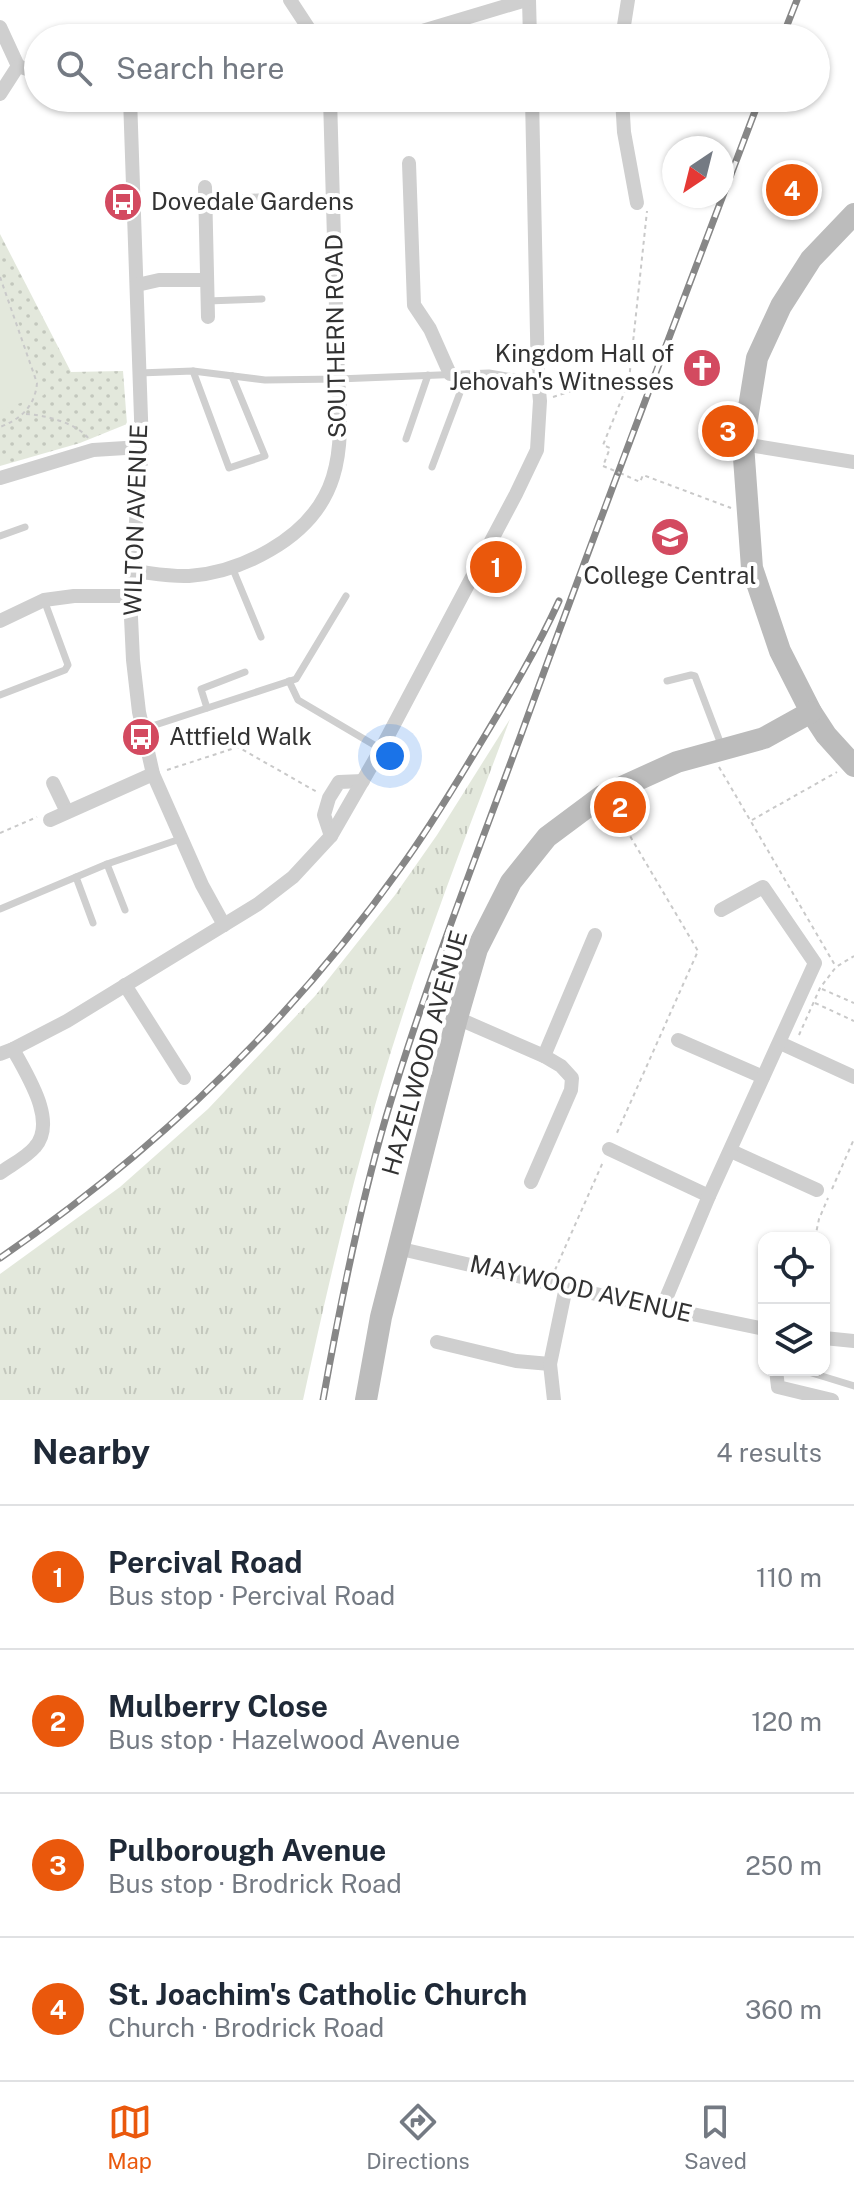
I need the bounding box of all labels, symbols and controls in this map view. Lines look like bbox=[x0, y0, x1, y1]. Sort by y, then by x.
search box bbox=[24, 24, 830, 112]
icon: search bbox=[52, 46, 96, 90]
text: Search here bbox=[116, 50, 284, 86]
north arrow bbox=[662, 136, 734, 208]
pin: 4 bbox=[766, 160, 818, 220]
bus stop icon: Dovedale Gardens bbox=[102, 181, 144, 223]
place label: Dovedale Gardens bbox=[151, 187, 354, 215]
street label: SOUTHERN ROAD bbox=[319, 234, 351, 438]
place label: Kingdom Hall of Jehovah's Witnesses bbox=[449, 339, 674, 395]
church icon: Kingdom Hall of Jehovah's Witnesses bbox=[681, 347, 723, 389]
pin: 3 bbox=[702, 401, 754, 461]
street label: WILTON AVENUE bbox=[118, 423, 152, 616]
school or university icon: College Central bbox=[649, 516, 691, 558]
pin: 1 bbox=[470, 537, 522, 597]
place label: College Central bbox=[583, 561, 757, 589]
bus stop icon: Attfield Walk bbox=[120, 716, 162, 758]
place label: Attfield Walk bbox=[169, 722, 312, 750]
your location bbox=[370, 736, 410, 776]
pin: 2 bbox=[594, 777, 646, 837]
street label: HAZELWOOD AVENUE bbox=[376, 927, 472, 1178]
map controls bbox=[758, 1232, 830, 1376]
button: locate bbox=[758, 1232, 830, 1304]
street label: MAYWOOD AVENUE bbox=[467, 1249, 695, 1327]
button: layers bbox=[758, 1304, 830, 1376]
text: Nearby bbox=[32, 1432, 150, 1472]
text: 4 results bbox=[716, 1437, 822, 1468]
text: Percival Road bbox=[108, 1544, 302, 1580]
text: 1 bbox=[52, 1562, 64, 1593]
text: 110 m bbox=[756, 1562, 822, 1593]
text: Bus stop · Percival Road bbox=[108, 1580, 395, 1611]
text: Mulberry Close bbox=[108, 1688, 328, 1724]
text: 2 bbox=[50, 1706, 66, 1737]
text: 120 m bbox=[751, 1706, 822, 1737]
text: Bus stop · Hazelwood Avenue bbox=[108, 1724, 460, 1755]
text: Pulborough Avenue bbox=[108, 1832, 386, 1868]
text: 3 bbox=[49, 1850, 67, 1881]
text: 250 m bbox=[745, 1850, 822, 1881]
text: Bus stop · Brodrick Road bbox=[108, 1868, 402, 1899]
text: St. Joachim's Catholic Church bbox=[108, 1976, 527, 2012]
text: 4 bbox=[49, 1994, 67, 2025]
text: 360 m bbox=[745, 1994, 822, 2025]
text: Church · Brodrick Road bbox=[108, 2012, 384, 2043]
tab: Map bbox=[107, 2100, 152, 2174]
tab: Directions bbox=[366, 2100, 470, 2174]
tab: Saved bbox=[684, 2100, 747, 2174]

